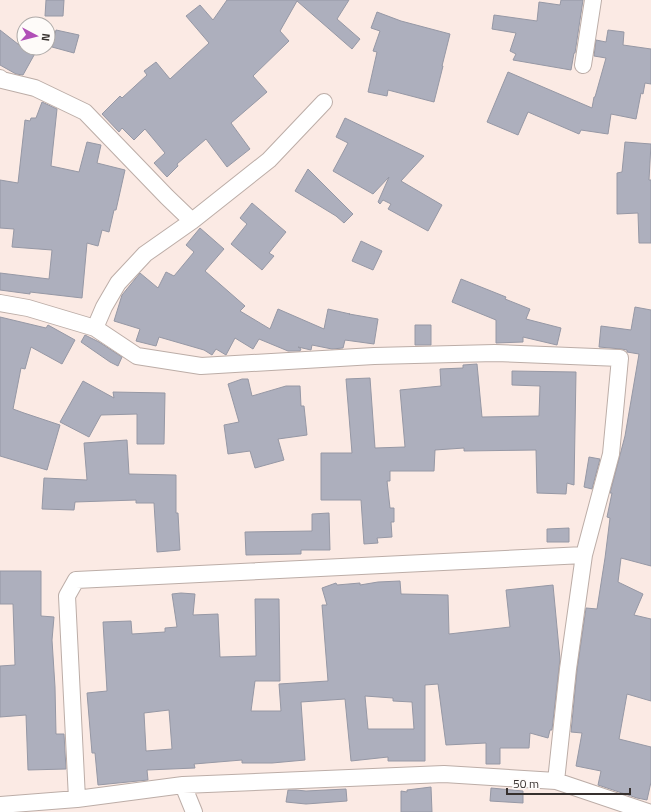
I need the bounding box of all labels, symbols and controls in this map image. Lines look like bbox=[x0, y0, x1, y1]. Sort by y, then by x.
north arrow bbox=[16, 16, 56, 56]
text: N bbox=[38, 32, 54, 42]
scale bar bbox=[507, 770, 630, 796]
text: 50 m bbox=[513, 774, 539, 793]

